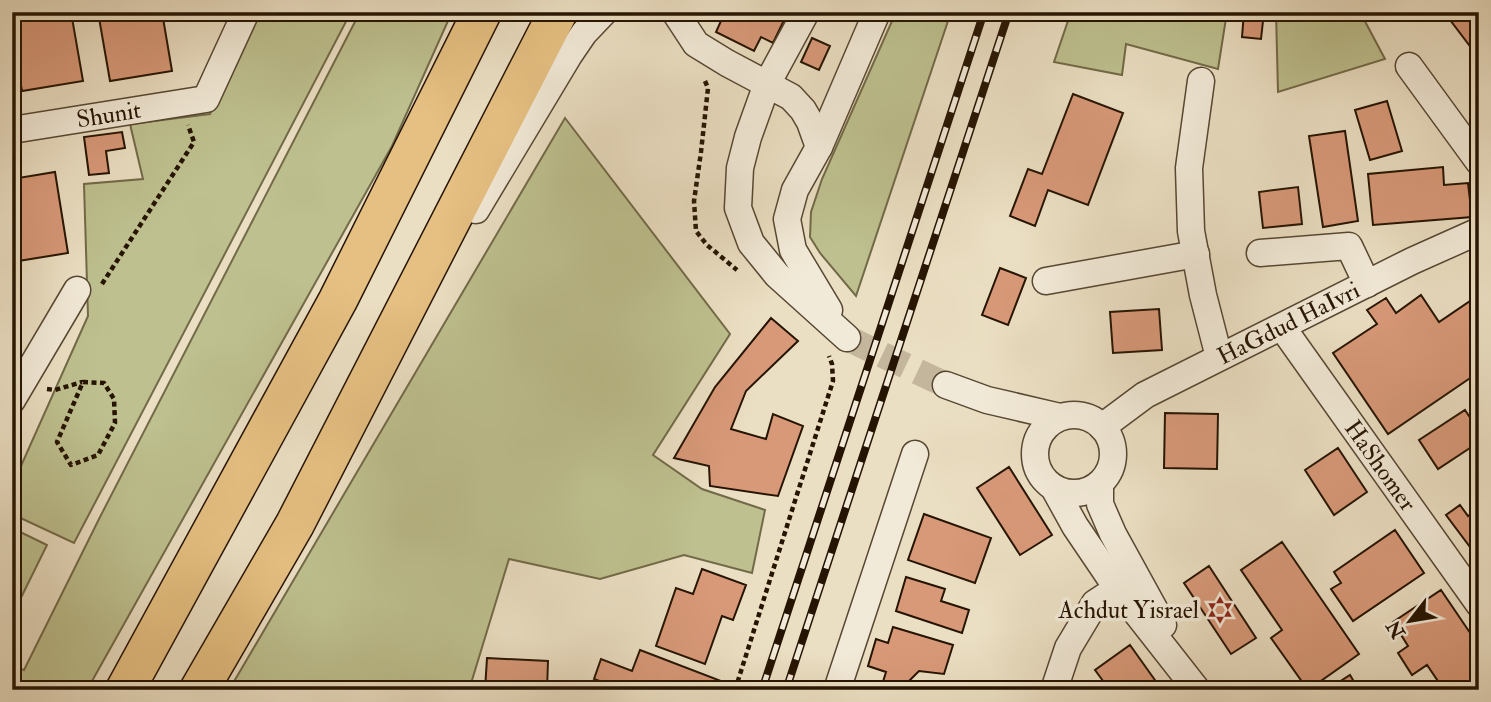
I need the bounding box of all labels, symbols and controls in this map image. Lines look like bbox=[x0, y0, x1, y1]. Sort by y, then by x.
street label: Shunit bbox=[75, 95, 143, 135]
street label: HaGdud HaIvri bbox=[1212, 275, 1365, 372]
street label: HaShomer bbox=[1337, 414, 1423, 517]
north arrow bbox=[1376, 586, 1446, 656]
place label: Achdut Yisrael bbox=[1058, 595, 1199, 626]
synagogue icon: Achdut Yisrael bbox=[1205, 595, 1235, 625]
text: N bbox=[1381, 615, 1411, 644]

